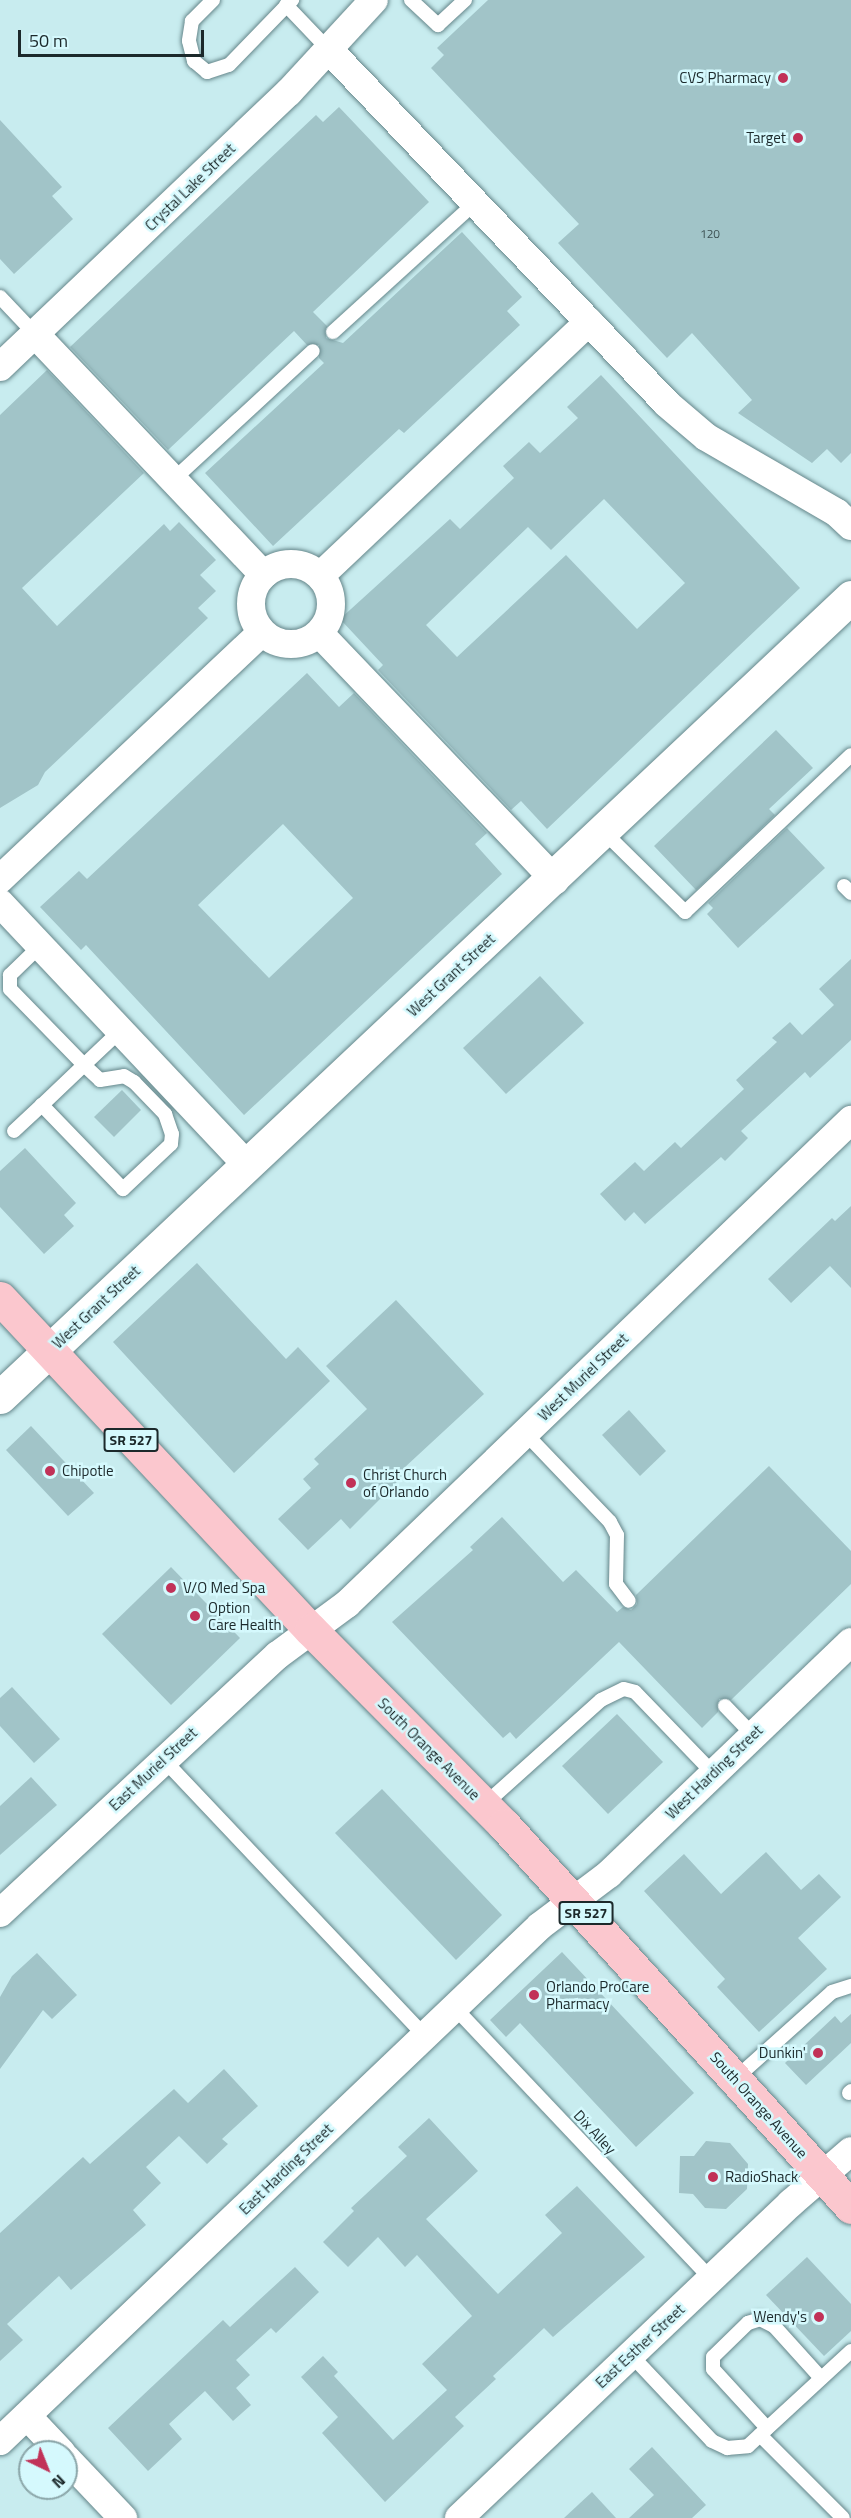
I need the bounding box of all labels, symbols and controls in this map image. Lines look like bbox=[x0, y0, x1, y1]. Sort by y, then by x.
scale bar bbox=[21, 18, 207, 56]
text: 50 m bbox=[29, 27, 68, 54]
place label: CVS Pharmacy bbox=[679, 69, 771, 87]
marker: CVS Pharmacy bbox=[776, 71, 790, 85]
place label: Target bbox=[746, 129, 786, 147]
marker: Target bbox=[791, 131, 805, 145]
street label: Crystal Lake Street bbox=[141, 139, 239, 235]
house number: 120 bbox=[700, 227, 720, 241]
street label: West Grant Street bbox=[403, 930, 499, 1020]
street label: West Grant Street bbox=[48, 1262, 144, 1352]
street label: West Muriel Street bbox=[534, 1329, 632, 1425]
road number: SR 527 bbox=[102, 1429, 160, 1451]
place label: Chipotle bbox=[62, 1462, 114, 1480]
marker: Chipotle bbox=[43, 1464, 57, 1478]
place label: Christ Church of Orlando bbox=[363, 1465, 447, 1500]
marker: Christ Church of Orlando bbox=[344, 1476, 358, 1490]
place label: V/O Med Spa bbox=[183, 1579, 265, 1597]
marker: V/O Med Spa bbox=[164, 1581, 178, 1595]
place label: Option Care Health bbox=[208, 1598, 282, 1633]
marker: Option Care Health bbox=[186, 1607, 204, 1625]
street label: South Orange Avenue bbox=[374, 1694, 484, 1804]
street label: West Harding Street bbox=[662, 1721, 766, 1823]
street label: East Muriel Street bbox=[105, 1724, 201, 1814]
road number: SR 527 bbox=[558, 1902, 614, 1924]
place label: Orlando ProCare Pharmacy bbox=[546, 1977, 649, 2012]
marker: Orlando ProCare Pharmacy bbox=[527, 1988, 541, 2002]
place label: Dunkin' bbox=[759, 2044, 806, 2062]
marker: Dunkin' bbox=[811, 2046, 825, 2060]
street label: South Orange Avenue bbox=[707, 2048, 811, 2162]
street label: Dix Alley bbox=[570, 2106, 620, 2158]
street label: East Harding Street bbox=[236, 2120, 336, 2218]
place label: RadioShack bbox=[725, 2168, 798, 2186]
marker: RadioShack bbox=[706, 2170, 720, 2184]
street label: East Esther Street bbox=[592, 2300, 688, 2392]
place label: Wendy's bbox=[753, 2308, 807, 2326]
marker: Wendy's bbox=[812, 2310, 826, 2324]
north arrow bbox=[18, 2440, 78, 2500]
text: N bbox=[47, 2469, 71, 2494]

